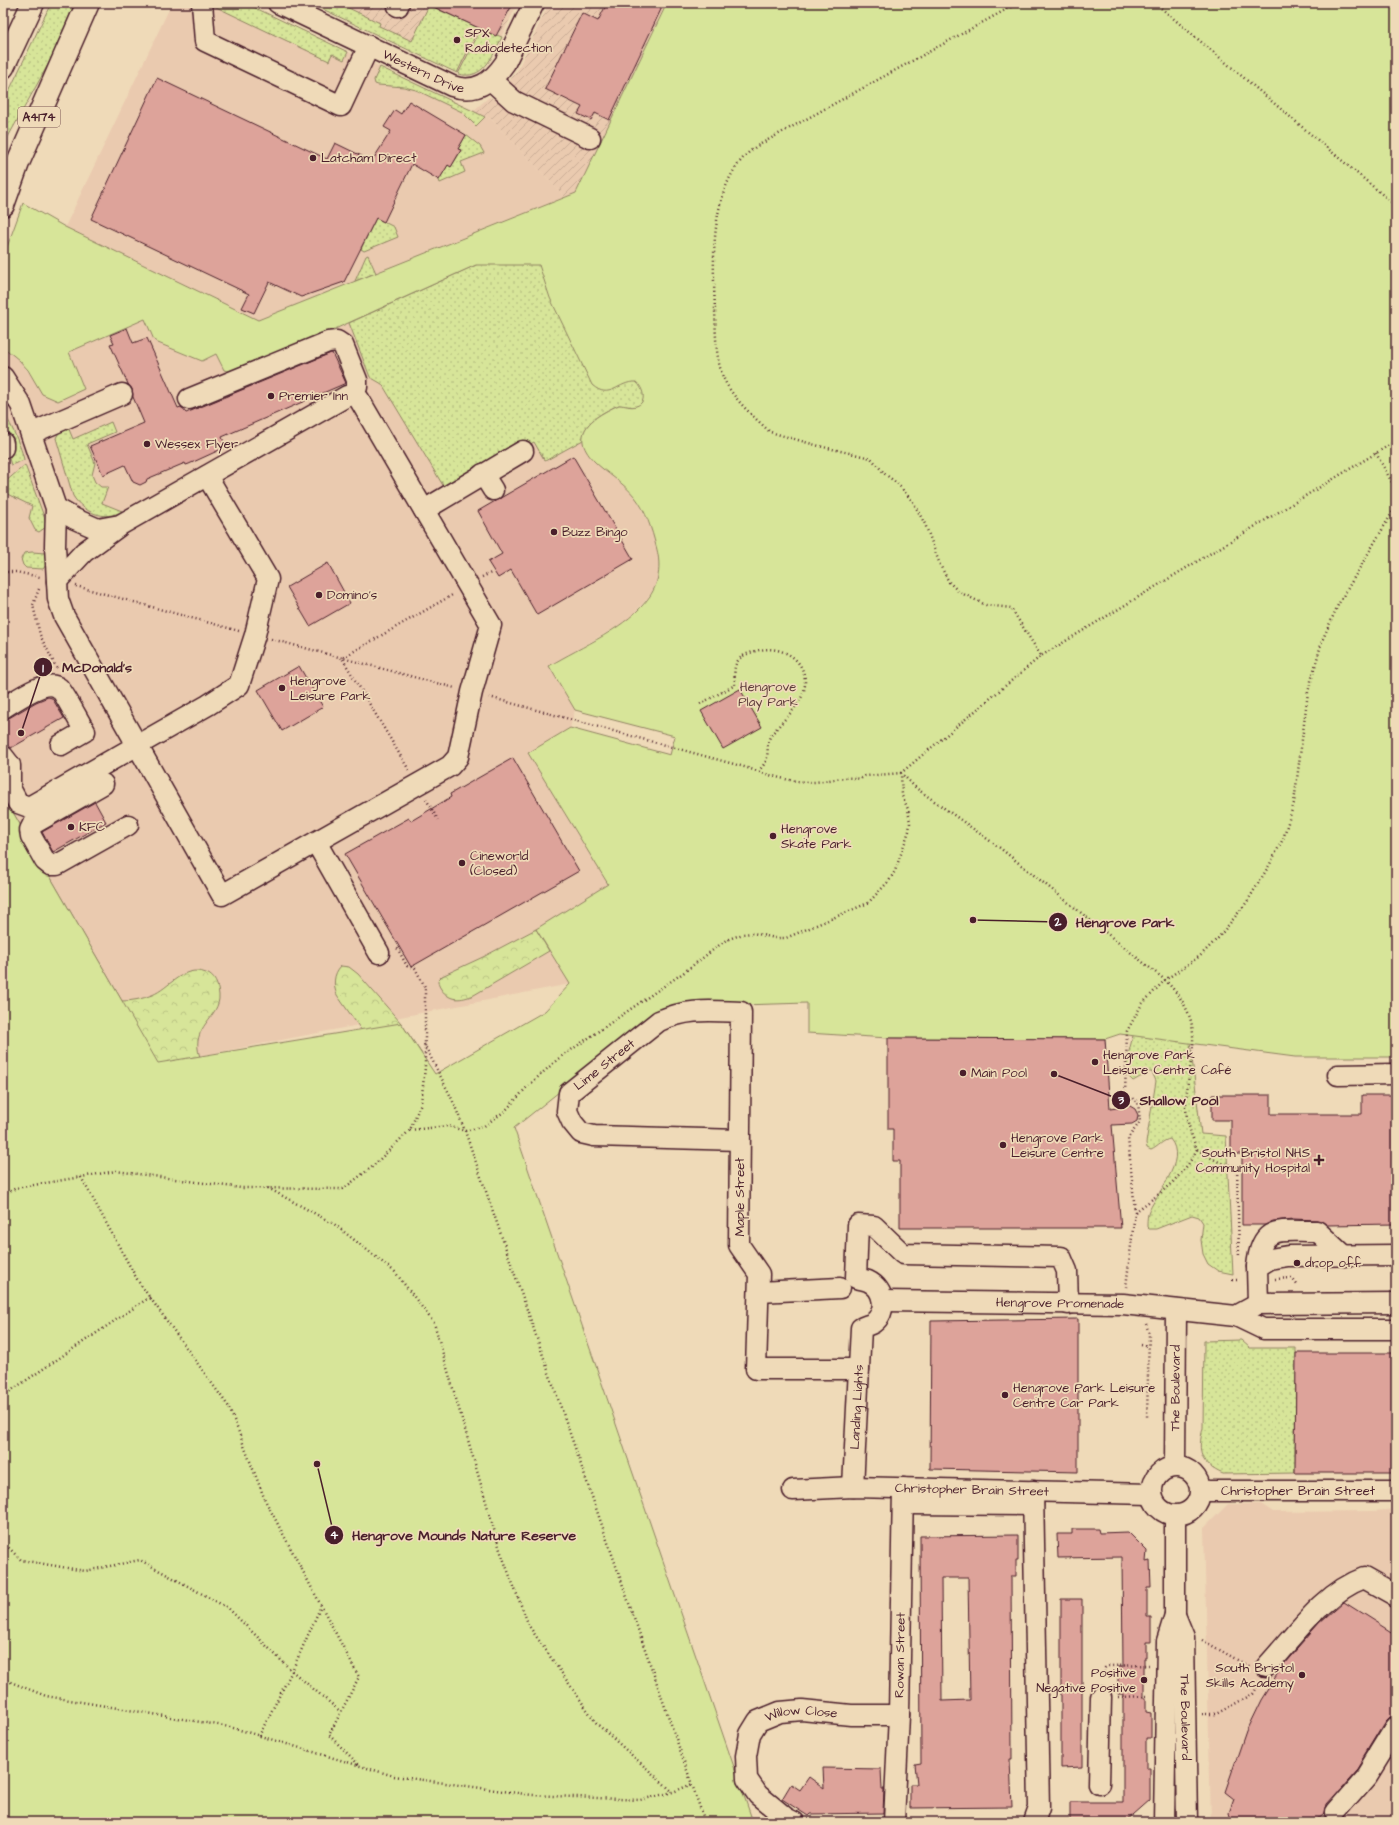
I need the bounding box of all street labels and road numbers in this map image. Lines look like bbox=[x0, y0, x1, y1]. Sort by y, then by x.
street label: Western Drive bbox=[380, 45, 465, 98]
road number: A4174 bbox=[18, 107, 60, 127]
street label: Lime Street bbox=[570, 1034, 639, 1095]
street label: Maple Street bbox=[731, 1157, 749, 1237]
street label: Hengrove Promenade bbox=[996, 1293, 1124, 1313]
street label: The Boulevard bbox=[1166, 1344, 1185, 1431]
street label: Landing Lights bbox=[846, 1364, 868, 1450]
street label: Christopher Brain Street bbox=[895, 1479, 1050, 1501]
street label: Christopher Brain Street bbox=[1221, 1482, 1376, 1500]
street label: Rowan Street bbox=[890, 1611, 910, 1698]
street label: The Boulevard bbox=[1176, 1674, 1195, 1761]
street label: Willow Close bbox=[762, 1701, 838, 1726]

